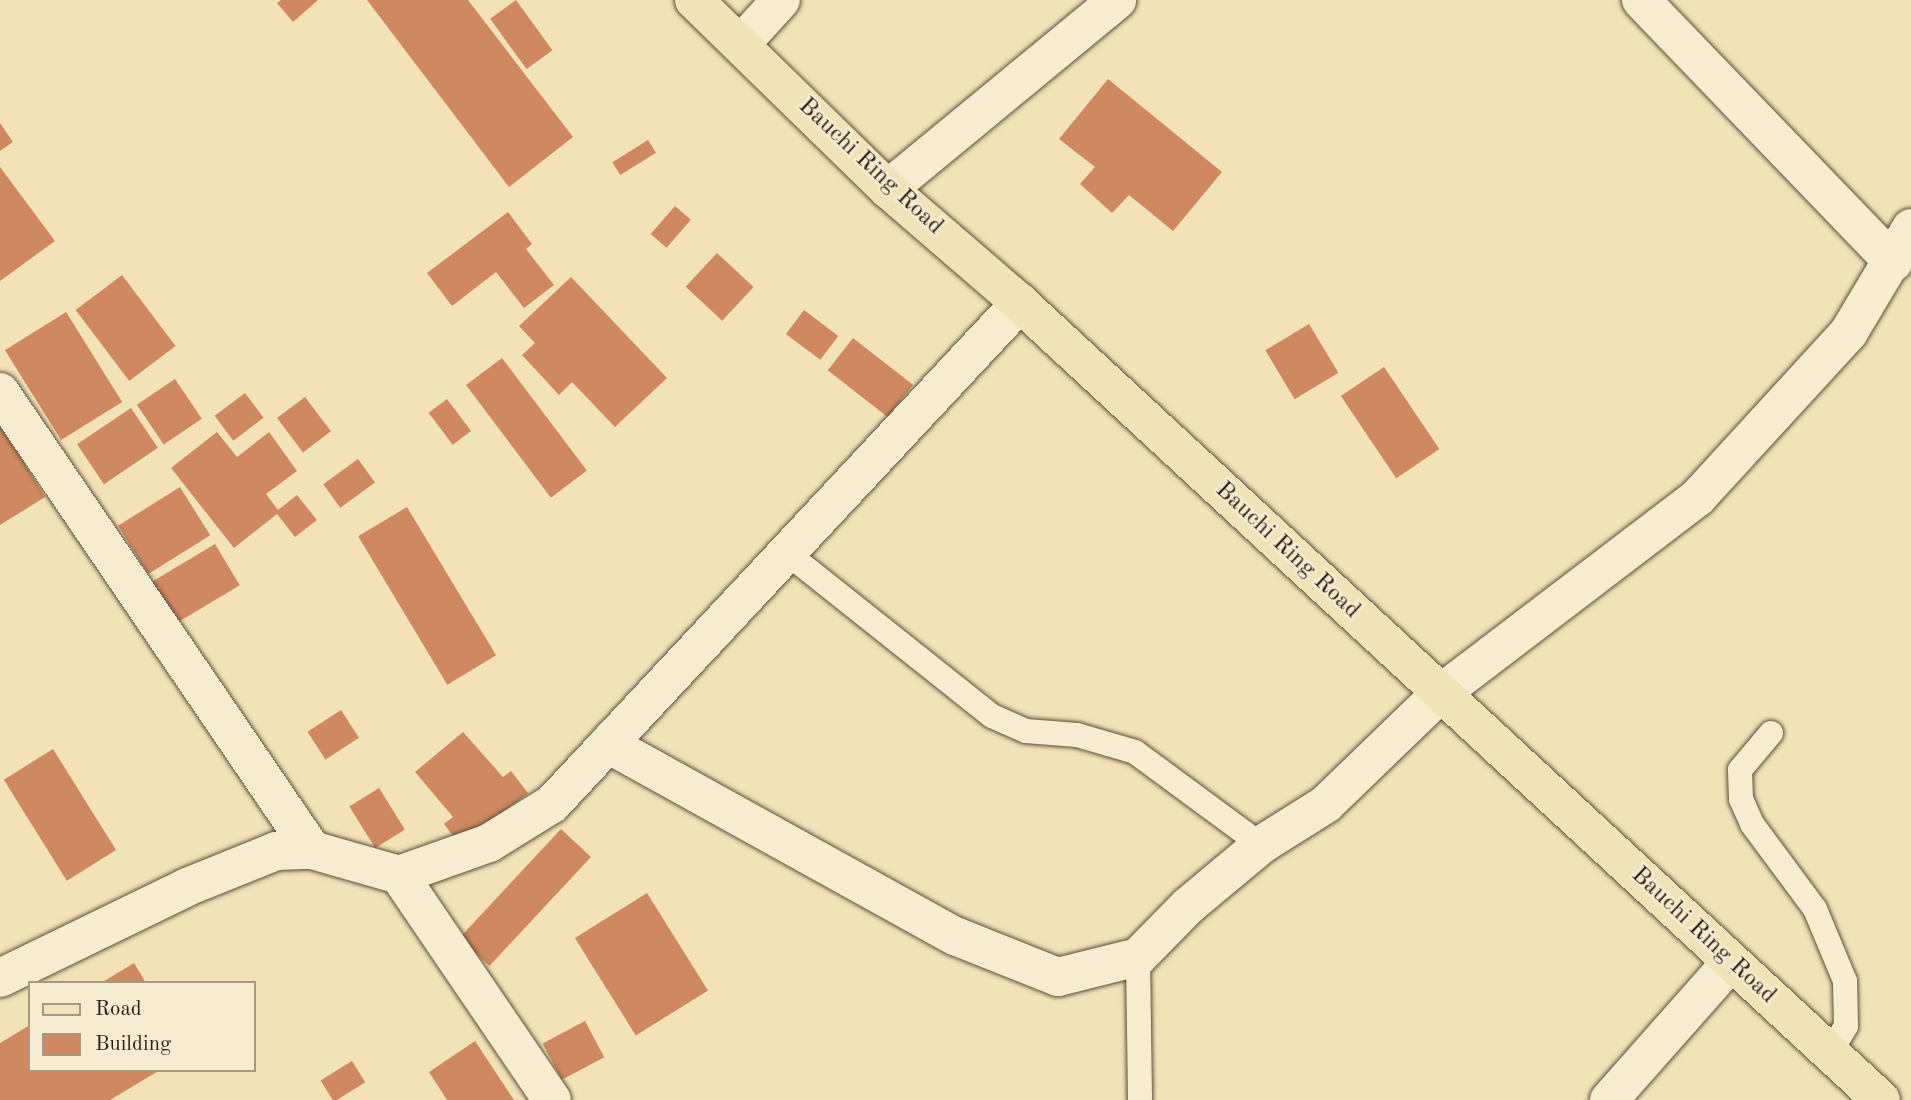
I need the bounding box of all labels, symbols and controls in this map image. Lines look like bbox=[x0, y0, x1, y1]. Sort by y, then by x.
street label: Bauchi Ring Road bbox=[792, 92, 948, 242]
street label: Bauchi Ring Road bbox=[1209, 476, 1365, 626]
street label: Bauchi Ring Road bbox=[1625, 861, 1781, 1011]
legend bbox=[28, 981, 256, 1072]
text: Road bbox=[95, 999, 142, 1020]
text: Building bbox=[95, 1034, 171, 1055]

